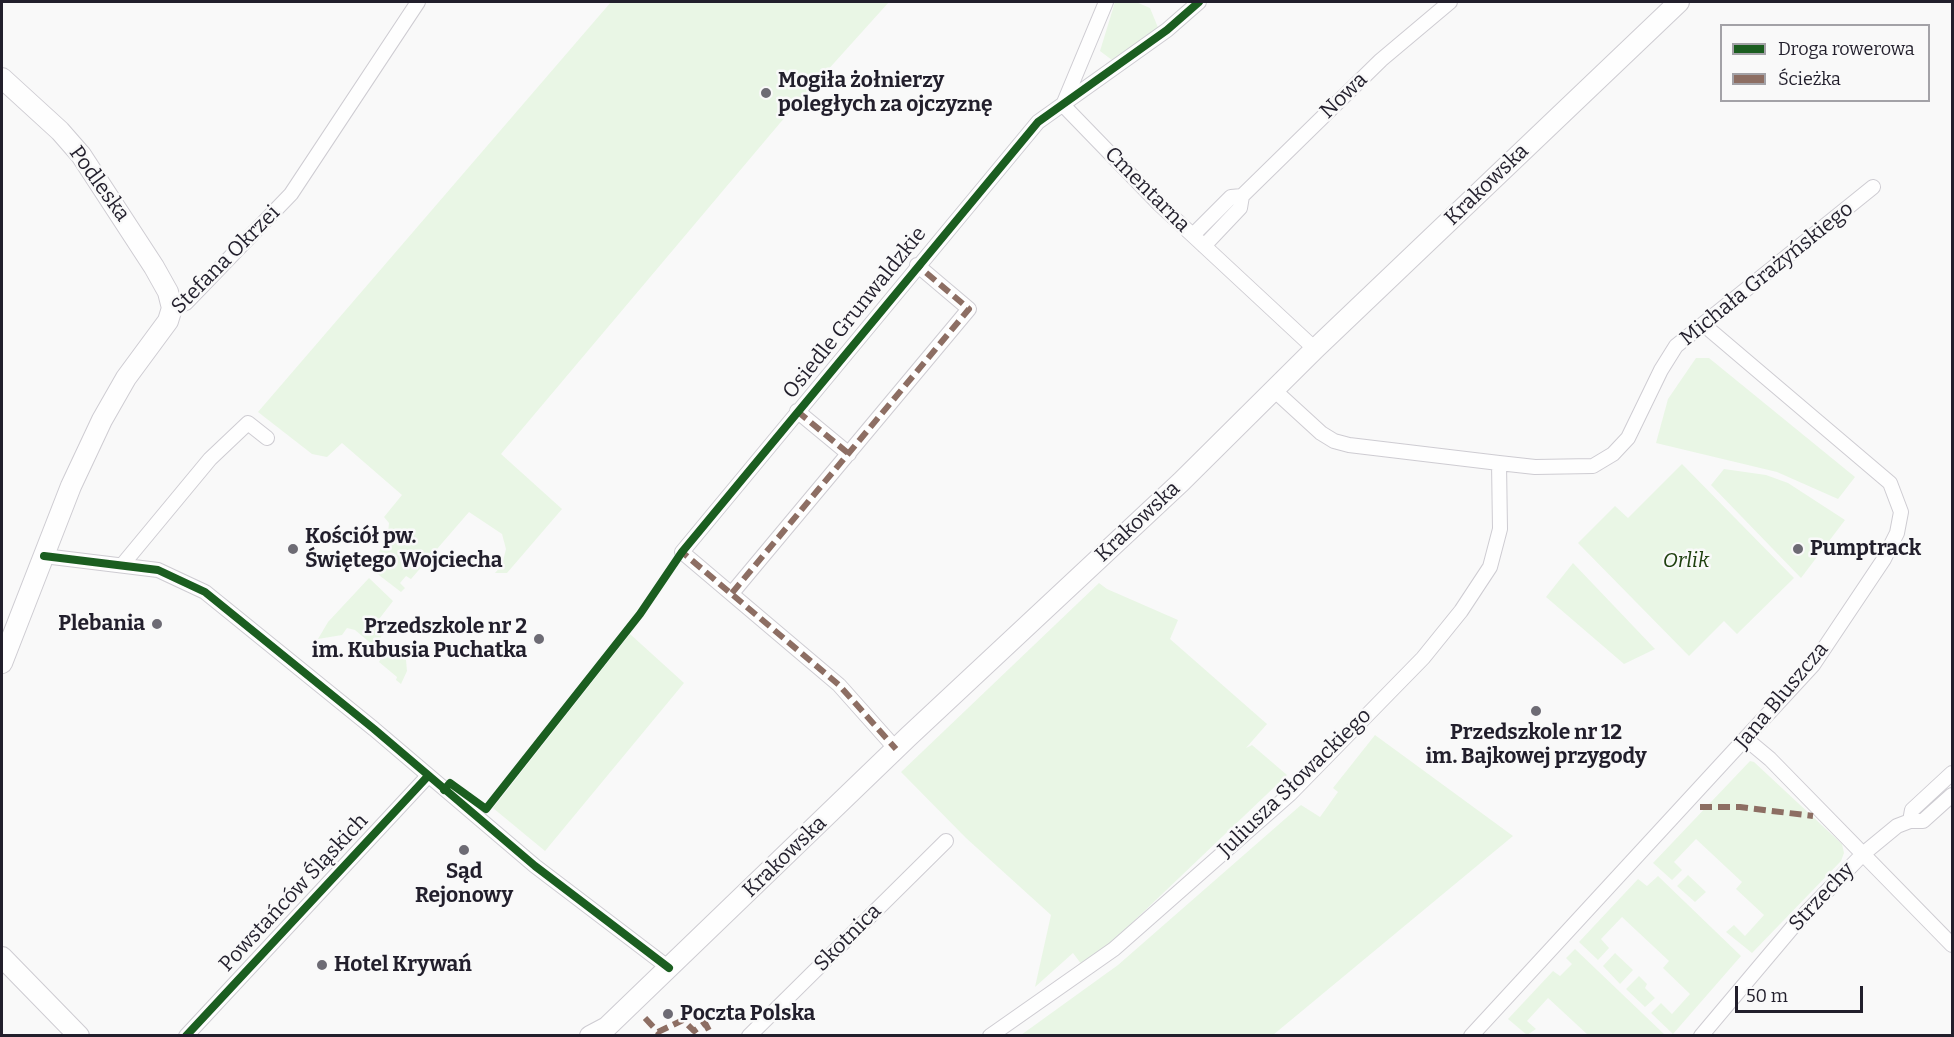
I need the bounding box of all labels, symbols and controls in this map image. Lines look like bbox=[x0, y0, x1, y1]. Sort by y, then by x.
legend bbox=[1720, 24, 1930, 102]
text: Droga rowerowa bbox=[1778, 38, 1915, 60]
place label: Mogiła żołnierzy poległych za ojczyznę bbox=[778, 68, 993, 118]
street label: Nowa bbox=[1315, 68, 1373, 124]
text: Ścieżka bbox=[1778, 68, 1841, 90]
marker: Mogiła żołnierzy poległych za ojczyznę bbox=[759, 86, 773, 100]
street label: Krakowska bbox=[1440, 139, 1534, 231]
street label: Podleska bbox=[63, 141, 135, 227]
street label: Cmentarna bbox=[1099, 142, 1195, 238]
street label: Michała Grażyńskiego bbox=[1675, 197, 1859, 351]
street label: Stefana Okrzei bbox=[167, 201, 285, 319]
street label: Osiedle Grunwaldzkie bbox=[778, 222, 932, 404]
street label: Krakowska bbox=[1090, 476, 1186, 568]
place label: Kościół pw. Świętego Wojciecha bbox=[305, 524, 503, 574]
place label: Pumptrack bbox=[1810, 536, 1921, 562]
marker: Kościół pw. Świętego Wojciecha bbox=[286, 542, 300, 556]
marker: Pumptrack bbox=[1791, 542, 1805, 556]
park label: Orlik bbox=[1663, 548, 1709, 574]
place label: Plebania bbox=[58, 611, 145, 637]
place label: Przedszkole nr 2 im. Kubusia Puchatka bbox=[312, 614, 527, 664]
marker: Plebania bbox=[150, 617, 164, 631]
marker: Przedszkole nr 2 im. Kubusia Puchatka bbox=[532, 632, 546, 646]
street label: Jana Bluszcza bbox=[1730, 637, 1834, 755]
street label: Juliusza Słowackiego bbox=[1213, 703, 1377, 863]
marker: Przedszkole nr 12 im. Bajkowej przygody bbox=[1529, 704, 1543, 718]
place label: Przedszkole nr 12 im. Bajkowej przygody bbox=[1425, 720, 1647, 770]
street label: Powstańców Śląskich bbox=[214, 809, 374, 977]
street label: Krakowska bbox=[738, 811, 832, 903]
marker: Sąd Rejonowy bbox=[457, 843, 471, 857]
street label: Strzechy bbox=[1784, 857, 1860, 937]
place label: Sąd Rejonowy bbox=[415, 859, 513, 909]
street label: Skotnica bbox=[809, 899, 887, 977]
place label: Hotel Krywań bbox=[334, 952, 472, 978]
marker: Hotel Krywań bbox=[315, 958, 329, 972]
scale bar bbox=[1738, 974, 1866, 1012]
text: 50 m bbox=[1746, 985, 1788, 1007]
place label: Poczta Polska bbox=[680, 1001, 815, 1027]
marker: Poczta Polska bbox=[661, 1007, 675, 1021]

